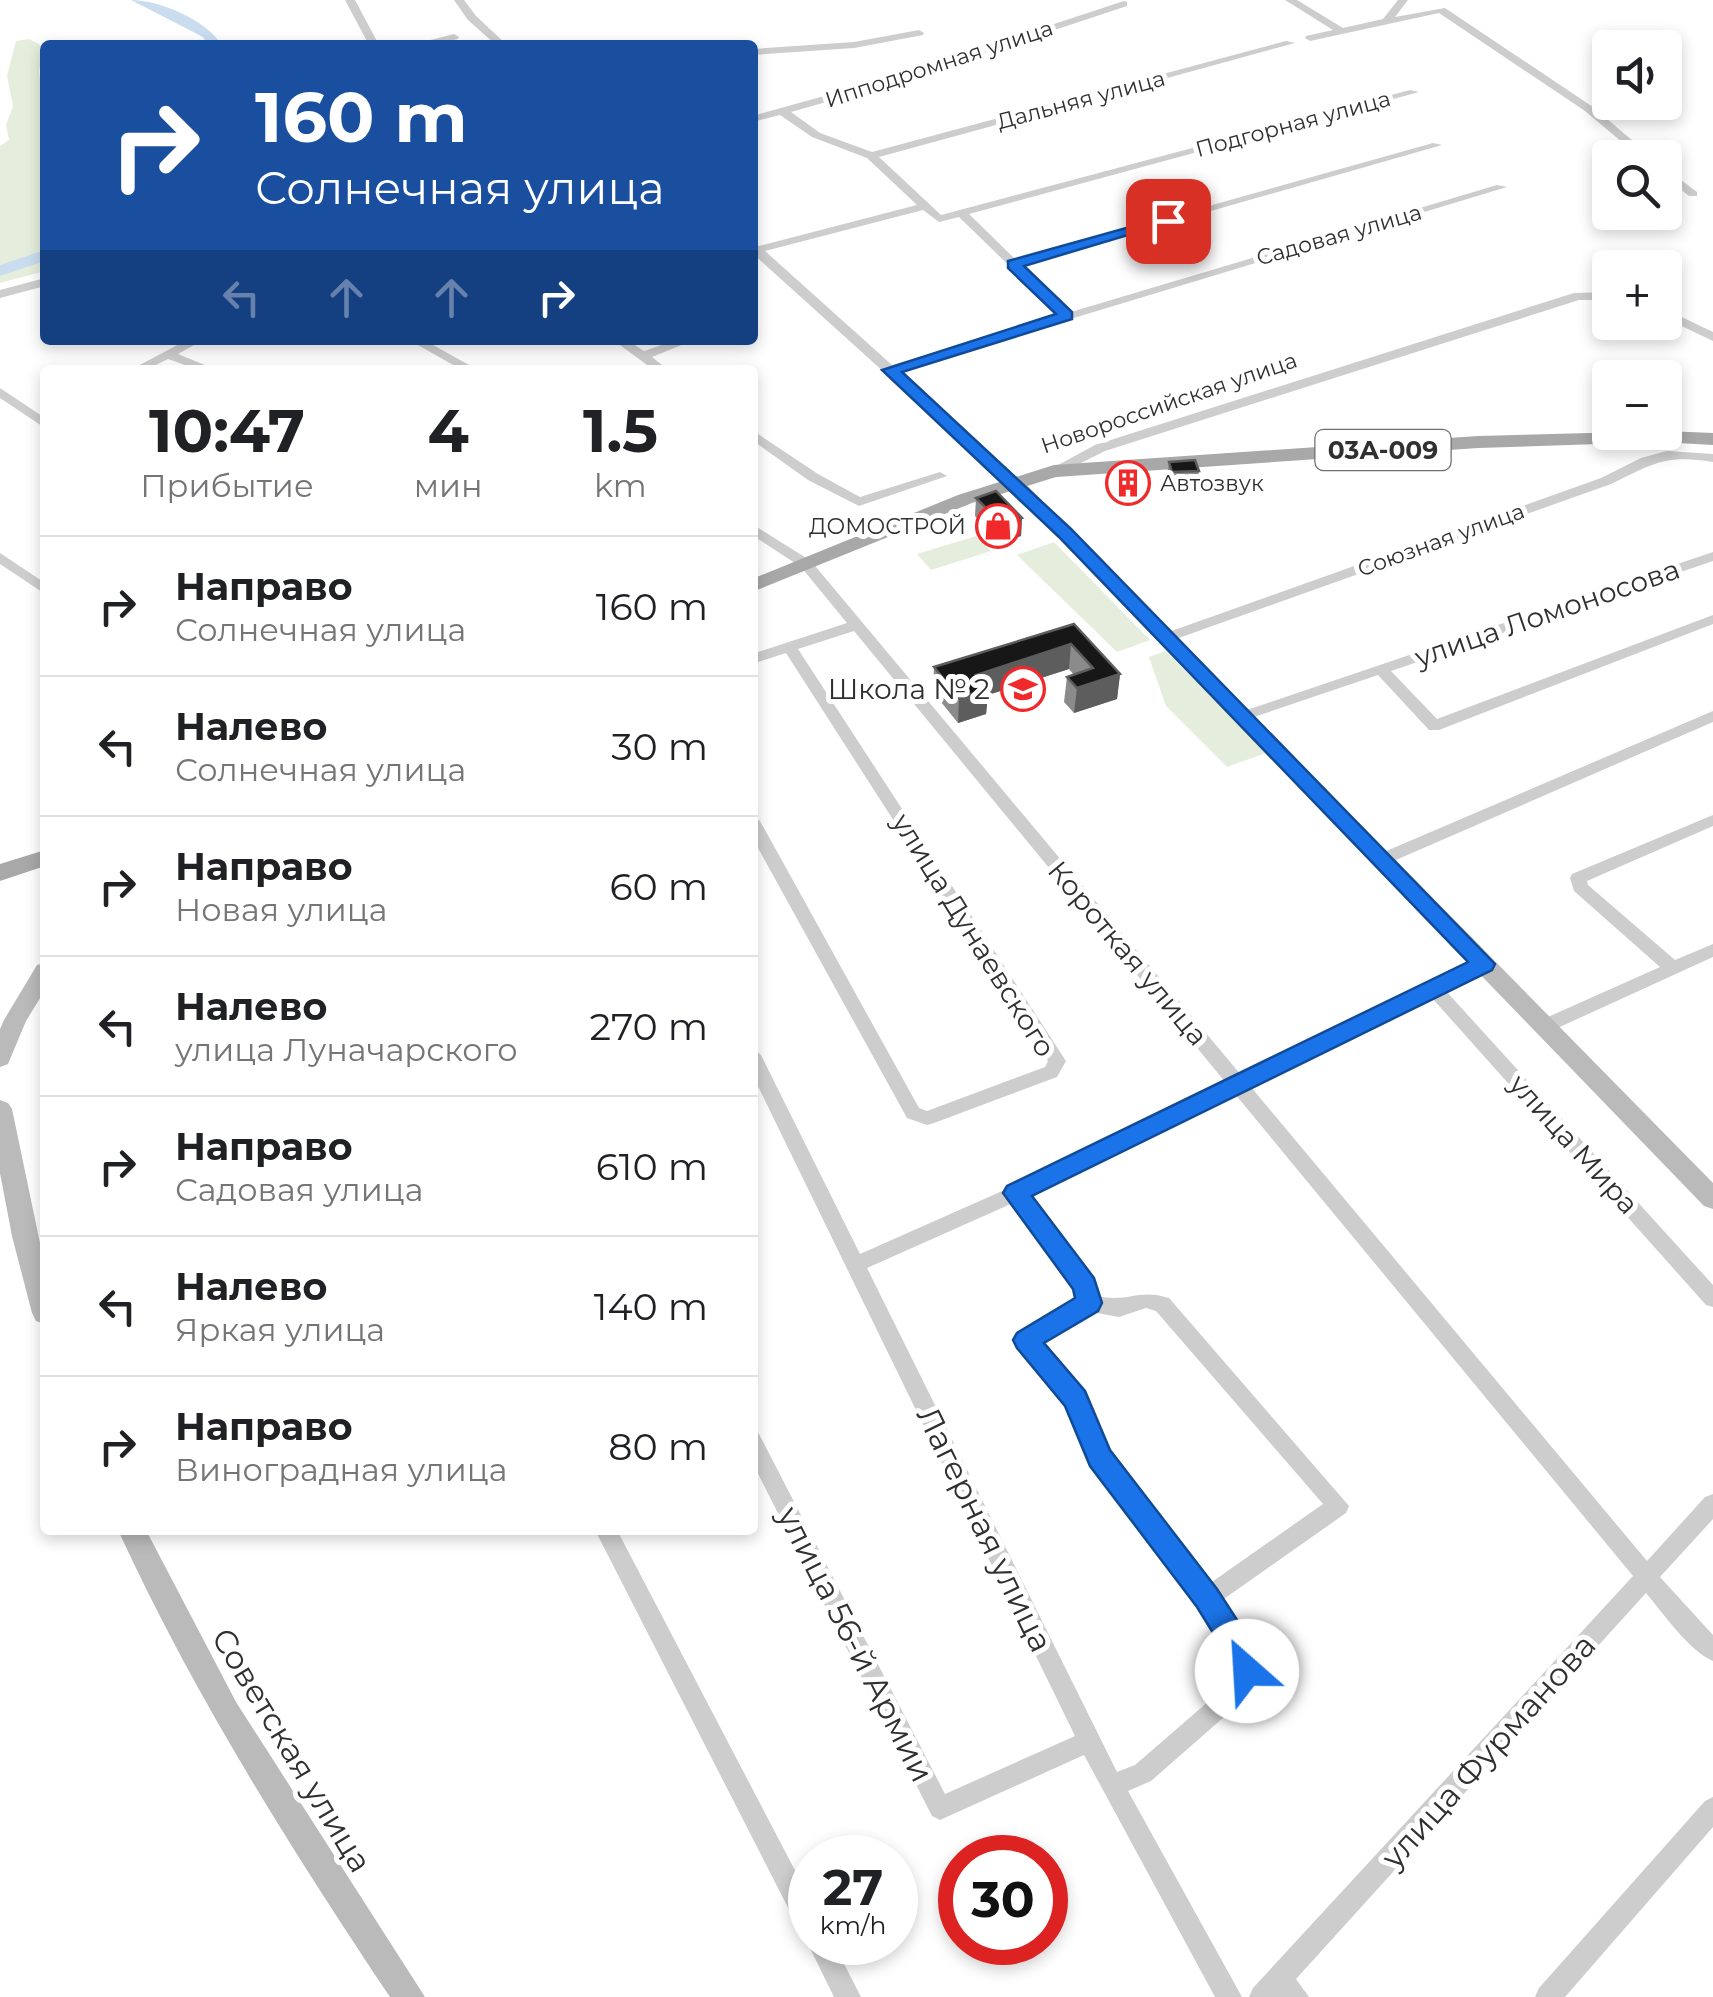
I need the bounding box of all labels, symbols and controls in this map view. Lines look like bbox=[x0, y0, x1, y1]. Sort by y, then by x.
street label: Ипподромная улица bbox=[822, 14, 1056, 114]
map controls bbox=[1592, 30, 1682, 450]
button: sound bbox=[1592, 30, 1682, 120]
street label: Дальняя улица bbox=[994, 65, 1168, 135]
text: 160 m bbox=[255, 74, 468, 160]
icon: right bbox=[90, 80, 220, 210]
street label: Подгорная улица bbox=[1192, 85, 1394, 163]
button: search bbox=[1592, 140, 1682, 230]
text: Солнечная улица bbox=[255, 160, 664, 215]
pin bbox=[1126, 179, 1211, 264]
icon: arrive bbox=[1141, 194, 1196, 249]
street label: Садовая улица bbox=[1253, 198, 1425, 272]
button: + bbox=[1592, 250, 1682, 340]
icon: left bbox=[214, 270, 269, 325]
icon: ahead bbox=[319, 270, 374, 325]
icon: ahead bbox=[424, 270, 479, 325]
icon: right bbox=[529, 270, 584, 325]
street label: Новороссийская улица bbox=[1037, 346, 1301, 460]
button: − bbox=[1592, 360, 1682, 450]
text: 10:47 bbox=[149, 394, 305, 467]
text: 4 bbox=[428, 394, 469, 467]
text: 1.5 bbox=[583, 394, 658, 467]
road number: 03А-009 bbox=[1316, 430, 1450, 470]
building icon: Автозвук bbox=[1105, 460, 1151, 506]
text: Прибытие bbox=[140, 466, 314, 505]
text: мин bbox=[414, 466, 483, 505]
text: km bbox=[594, 466, 647, 505]
place label: Автозвук bbox=[1160, 470, 1264, 497]
street label: Союзная улица bbox=[1354, 497, 1528, 583]
shop icon: ДОМОСТРОЙ bbox=[975, 503, 1021, 549]
place label: ДОМОСТРОЙ bbox=[809, 513, 966, 540]
street label: улица Ломоносова bbox=[1409, 552, 1684, 675]
text: Направо bbox=[175, 563, 353, 610]
icon: right bbox=[90, 579, 145, 634]
text: 160 m bbox=[596, 583, 708, 630]
text: Солнечная улица bbox=[175, 610, 466, 649]
school or university icon: Школа № 2 bbox=[1000, 666, 1046, 712]
place label: Школа № 2 bbox=[828, 672, 990, 706]
text: Налево bbox=[175, 703, 327, 750]
icon: left bbox=[90, 719, 145, 774]
text: 30 m bbox=[611, 723, 708, 770]
text: Солнечная улица bbox=[175, 750, 466, 789]
street label: улица Дунаевского bbox=[885, 806, 1063, 1063]
text: Направо bbox=[175, 843, 353, 890]
street label: Короткая улица bbox=[1041, 854, 1215, 1052]
icon: right bbox=[90, 859, 145, 914]
text: 60 m bbox=[609, 863, 708, 910]
text: Новая улица bbox=[175, 890, 387, 929]
text: Налево bbox=[175, 983, 327, 1030]
icon: left bbox=[90, 999, 145, 1054]
text: 270 m bbox=[589, 1003, 708, 1050]
text: улица Луначарского bbox=[175, 1030, 518, 1069]
street label: улица Мира bbox=[1502, 1066, 1646, 1221]
text: Направо bbox=[175, 1123, 353, 1170]
icon: right bbox=[90, 1139, 145, 1194]
text: 610 m bbox=[596, 1143, 708, 1190]
text: Садовая улица bbox=[175, 1170, 423, 1209]
text: Налево bbox=[175, 1263, 327, 1310]
icon: left bbox=[90, 1279, 145, 1334]
text: 140 m bbox=[594, 1283, 708, 1330]
text: Яркая улица bbox=[175, 1310, 385, 1349]
street label: Лагерная улица bbox=[909, 1400, 1061, 1658]
text: Направо bbox=[175, 1403, 353, 1450]
icon: right bbox=[90, 1419, 145, 1474]
text: 80 m bbox=[608, 1423, 708, 1470]
text: Виноградная улица bbox=[175, 1450, 507, 1489]
street label: улица 56-й Армии bbox=[769, 1499, 942, 1788]
position arrow bbox=[1195, 1619, 1299, 1723]
street label: Советская улица bbox=[204, 1621, 380, 1879]
street label: улица Фурманова bbox=[1372, 1626, 1603, 1877]
speed limit sign: 30 bbox=[938, 1835, 1068, 1965]
text: 27 bbox=[823, 1857, 883, 1918]
text: km/h bbox=[820, 1910, 886, 1940]

